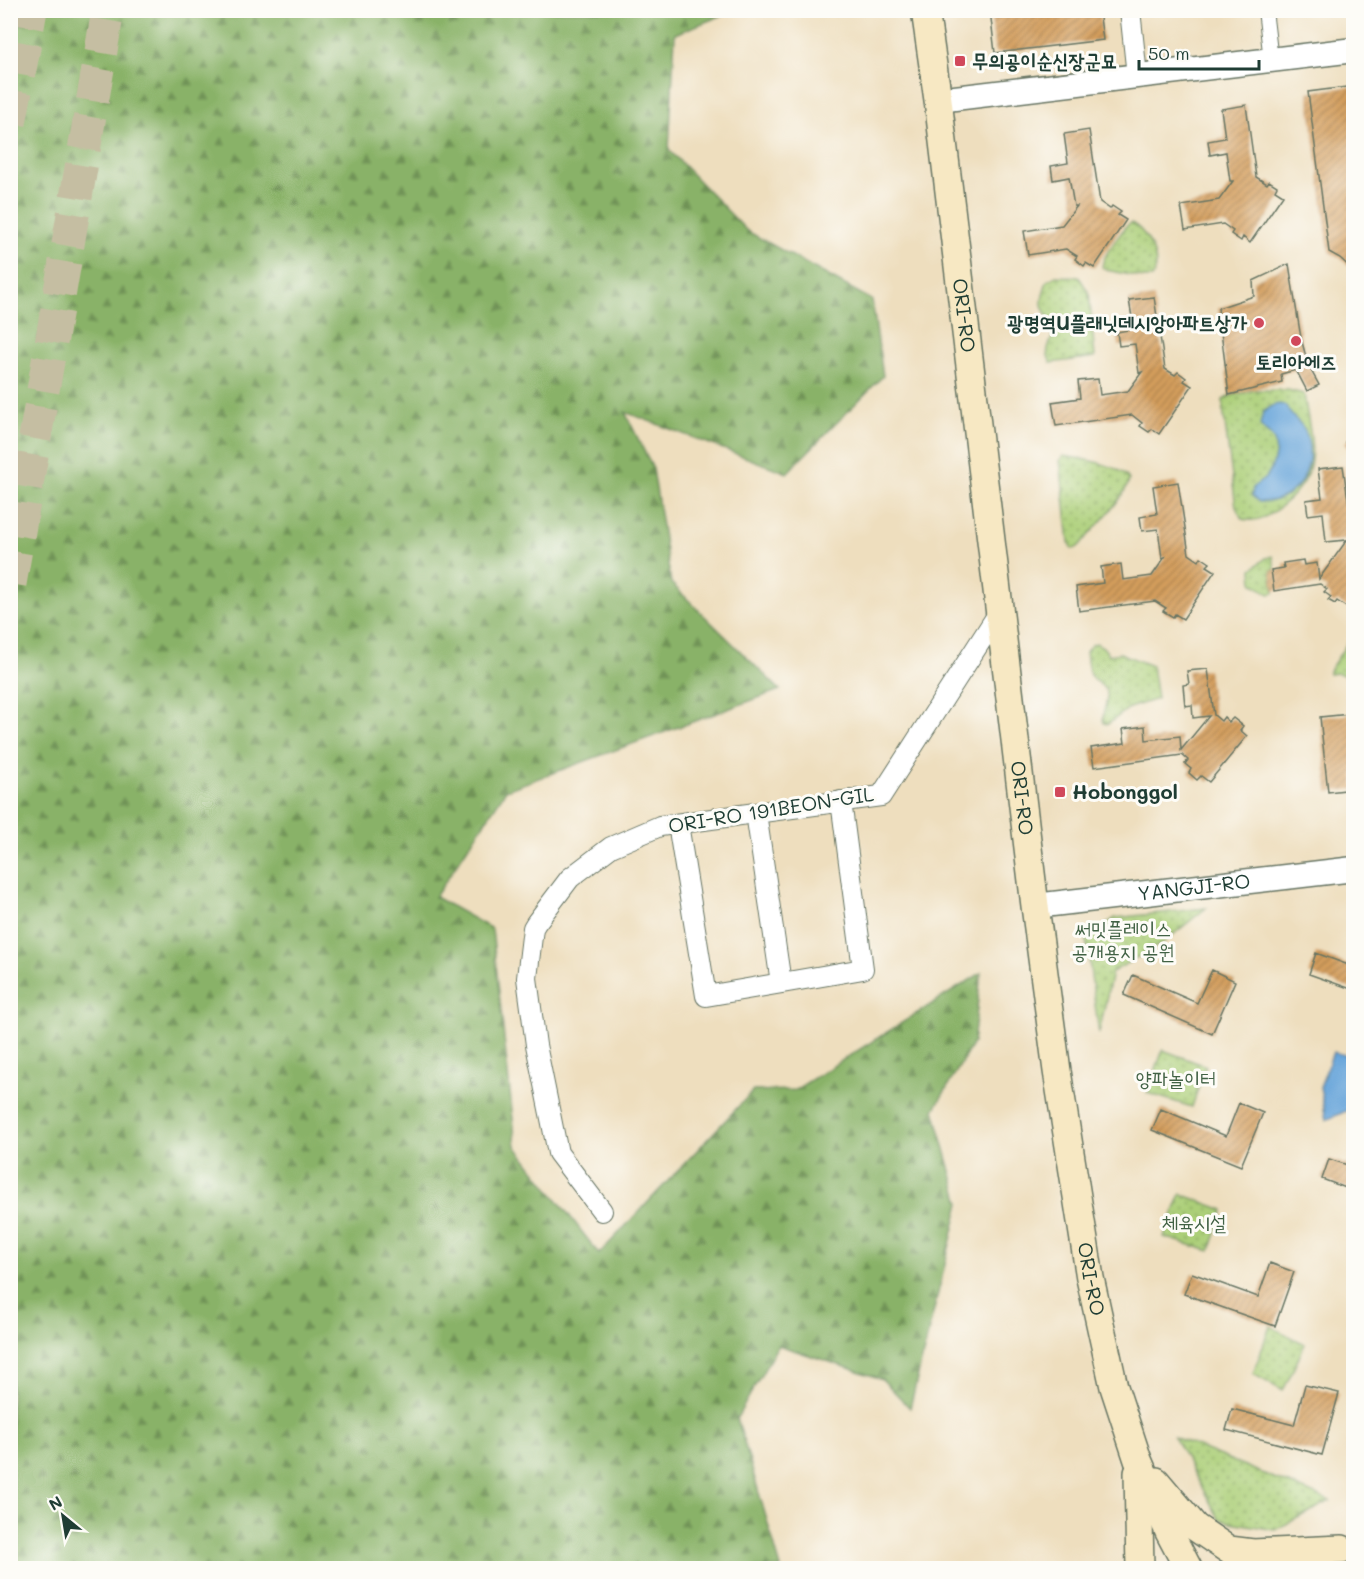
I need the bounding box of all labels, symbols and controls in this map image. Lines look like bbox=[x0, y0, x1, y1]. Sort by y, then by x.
scale bar bbox=[1139, 33, 1259, 71]
text: 50 m bbox=[1148, 41, 1190, 65]
place label: 무의공이순신장군묘 bbox=[972, 47, 1117, 73]
marker: 무의공이순신장군묘 bbox=[953, 54, 967, 68]
street label: ORI-RO bbox=[948, 277, 982, 354]
place label: 광명역U플래닛데시앙아파트상가 bbox=[1008, 309, 1248, 335]
marker: 광명역U플래닛데시앙아파트상가 bbox=[1252, 316, 1266, 330]
marker: 토리아에즈 bbox=[1289, 334, 1303, 348]
place label: 토리아에즈 bbox=[1256, 348, 1336, 374]
street label: ORI-RO bbox=[1006, 759, 1040, 836]
place label: Hobonggol bbox=[1072, 778, 1178, 804]
street label: ORI-RO 191BEON-GIL bbox=[666, 780, 876, 838]
marker: Hobonggol bbox=[1053, 785, 1067, 799]
street label: YANGJI-RO bbox=[1136, 867, 1252, 906]
park label: 써밋플레이스 공개용지 공원 bbox=[1072, 915, 1174, 964]
park label: 양파놀이터 bbox=[1136, 1065, 1216, 1091]
park label: 체육시설 bbox=[1162, 1209, 1226, 1235]
street label: ORI-RO bbox=[1072, 1240, 1112, 1318]
north arrow bbox=[33, 1486, 93, 1546]
text: N bbox=[45, 1490, 66, 1515]

